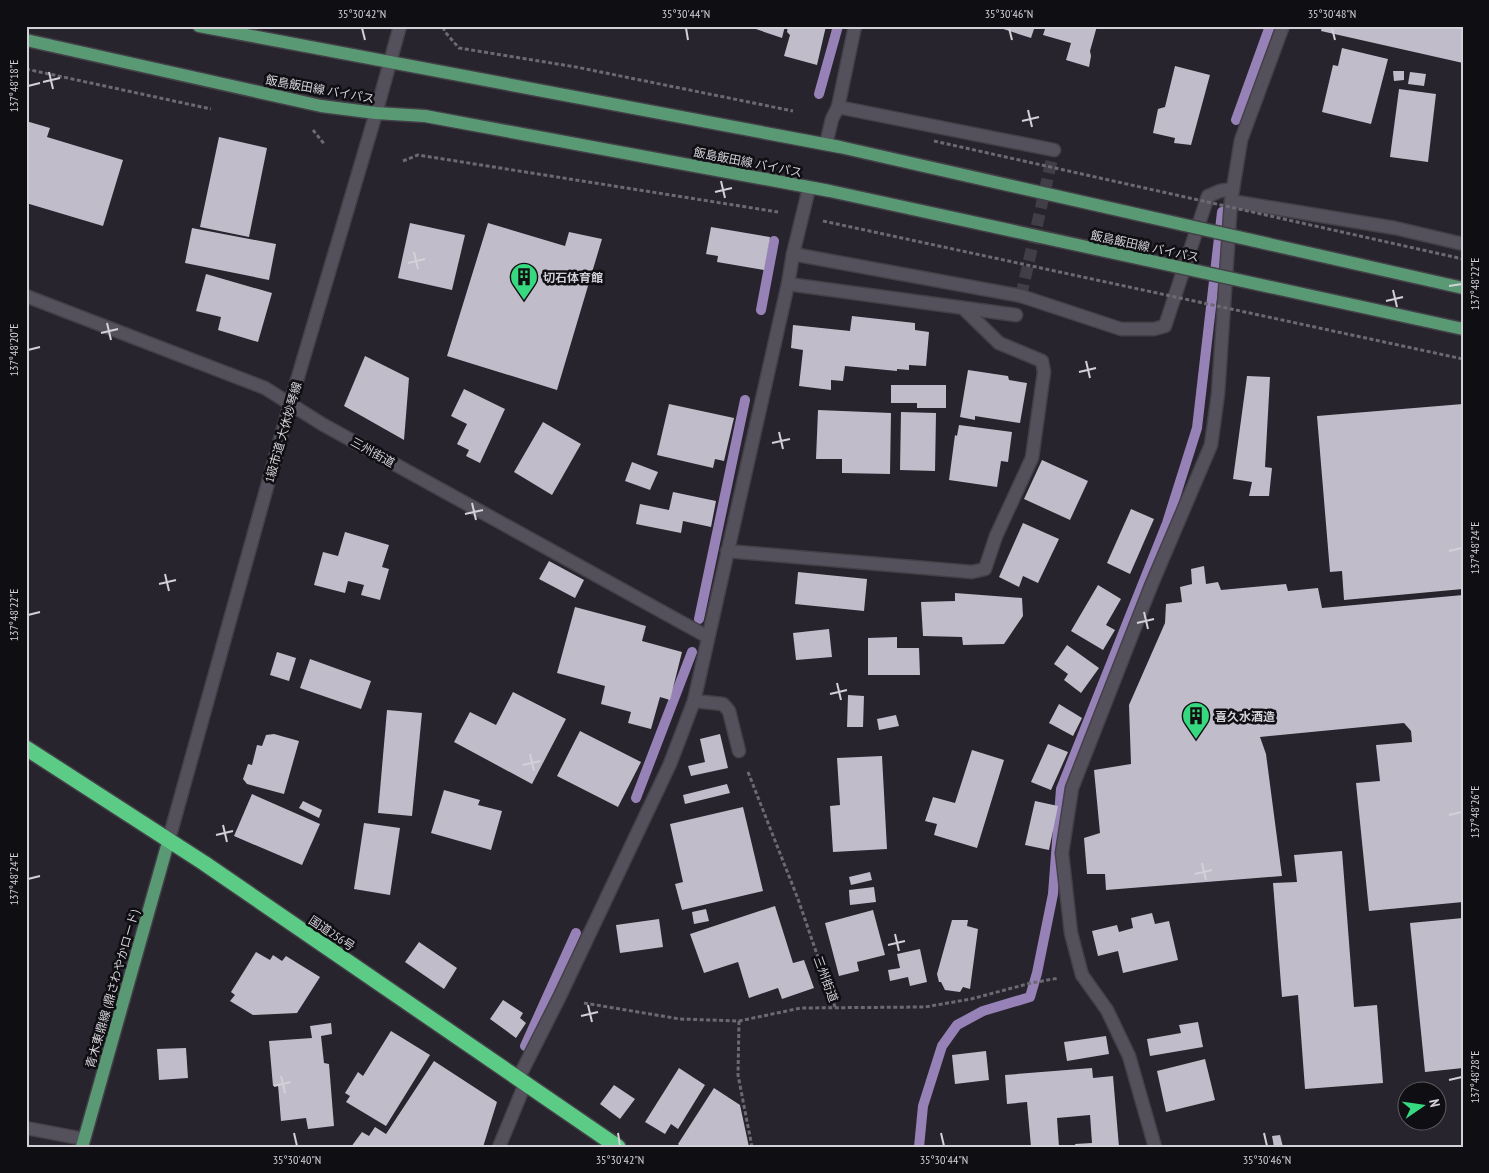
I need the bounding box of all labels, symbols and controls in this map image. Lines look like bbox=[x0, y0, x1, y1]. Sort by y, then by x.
text: 35°30'42"N bbox=[338, 6, 386, 21]
text: 35°30'44"N bbox=[662, 6, 710, 21]
text: 35°30'46"N bbox=[985, 6, 1033, 21]
text: 35°30'48"N bbox=[1308, 6, 1356, 21]
text: 137°48'18"E bbox=[6, 60, 21, 112]
street label: 飯島飯田線 バイパス bbox=[264, 72, 376, 106]
street label: 飯島飯田線 バイパス bbox=[692, 144, 804, 180]
street label: 飯島飯田線 バイパス bbox=[1089, 227, 1201, 265]
text: 137°48'22"E bbox=[1467, 258, 1482, 310]
building icon: 切石体育館 bbox=[509, 262, 539, 301]
place label: 切石体育館 bbox=[543, 270, 603, 285]
text: 137°48'20"E bbox=[6, 324, 21, 376]
street label: 1級市道 大休妙琴線 bbox=[261, 380, 305, 484]
street label: 三州街道 bbox=[348, 434, 398, 470]
text: 137°48'24"E bbox=[1467, 522, 1482, 574]
text: 137°48'22"E bbox=[6, 589, 21, 641]
building icon: 喜久水酒造 bbox=[1181, 701, 1211, 740]
place label: 喜久水酒造 bbox=[1215, 709, 1275, 724]
text: 137°48'26"E bbox=[1467, 786, 1482, 838]
text: 137°48'24"E bbox=[6, 853, 21, 905]
street label: 青木東鼎線 (鼎さわやかロード) bbox=[82, 908, 142, 1070]
street label: 国道256号 bbox=[306, 912, 358, 954]
street label: 三州街道 bbox=[811, 954, 841, 1004]
text: 137°48'28"E bbox=[1467, 1051, 1482, 1103]
north arrow bbox=[1396, 1080, 1446, 1130]
text: N bbox=[1425, 1097, 1444, 1109]
text: 35°30'40"N bbox=[273, 1152, 321, 1167]
text: 35°30'42"N bbox=[596, 1152, 644, 1167]
text: 35°30'44"N bbox=[920, 1152, 968, 1167]
text: 35°30'46"N bbox=[1243, 1152, 1291, 1167]

